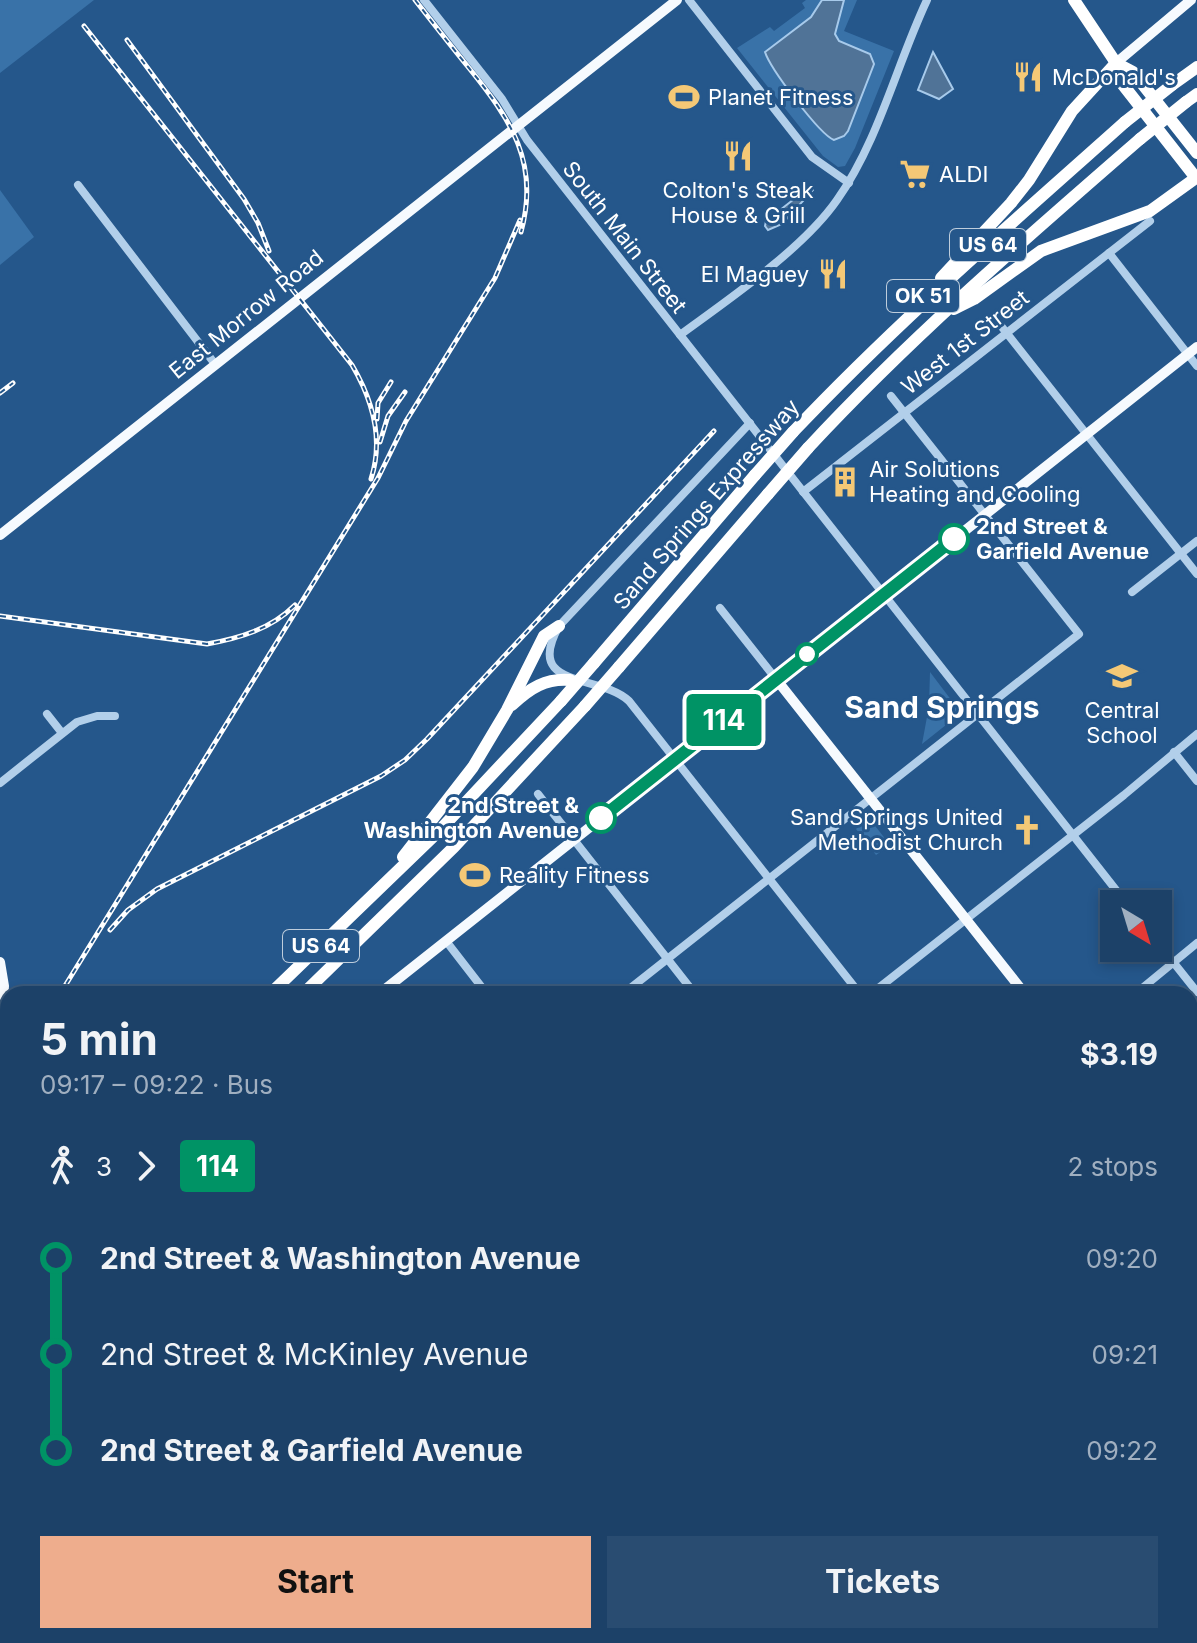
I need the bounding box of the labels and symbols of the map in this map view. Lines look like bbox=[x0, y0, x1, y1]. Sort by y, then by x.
restaurant icon: McDonald's bbox=[1011, 60, 1045, 94]
place label: McDonald's bbox=[1052, 64, 1176, 90]
sports icon: Planet Fitness bbox=[667, 80, 701, 114]
place label: Planet Fitness bbox=[708, 84, 854, 110]
restaurant icon: Colton's Steak House & Grill bbox=[721, 139, 755, 173]
street label: South Main Street bbox=[558, 156, 692, 318]
supermarket icon: ALDI bbox=[898, 157, 932, 191]
place label: ALDI bbox=[939, 161, 988, 187]
place label: Colton's Steak House & Grill bbox=[662, 177, 814, 228]
road number: US 64 bbox=[950, 229, 1026, 261]
street label: East Morrow Road bbox=[164, 244, 328, 384]
restaurant icon: El Maguey bbox=[816, 257, 850, 291]
place label: El Maguey bbox=[701, 261, 809, 287]
road number: OK 51 bbox=[887, 280, 959, 312]
street label: West 1st Street bbox=[896, 284, 1034, 400]
street label: Sand Springs Expressway bbox=[608, 394, 804, 614]
place label: Air Solutions Heating and Cooling bbox=[869, 456, 1081, 507]
building icon: Air Solutions Heating and Cooling bbox=[828, 465, 862, 499]
place label: 2nd Street & Garfield Avenue bbox=[976, 513, 1149, 564]
marker: 2nd Street & Garfield Avenue bbox=[939, 524, 969, 554]
unlabelled marker bbox=[796, 643, 818, 665]
school or university icon: Central School bbox=[1105, 659, 1139, 693]
district label: Sand Springs bbox=[844, 689, 1040, 725]
line badge: 114 bbox=[678, 694, 770, 746]
place label: Central School bbox=[1084, 697, 1160, 748]
place label: 2nd Street & Washington Avenue bbox=[364, 792, 579, 843]
marker: 2nd Street & Washington Avenue bbox=[586, 803, 616, 833]
place label: Sand Springs United Methodist Church bbox=[790, 804, 1003, 855]
church icon: Sand Springs United Methodist Church bbox=[1010, 813, 1044, 847]
sports icon: Reality Fitness bbox=[458, 858, 492, 892]
place label: Reality Fitness bbox=[499, 862, 650, 888]
north arrow bbox=[1100, 890, 1172, 962]
road number: US 64 bbox=[283, 930, 359, 962]

